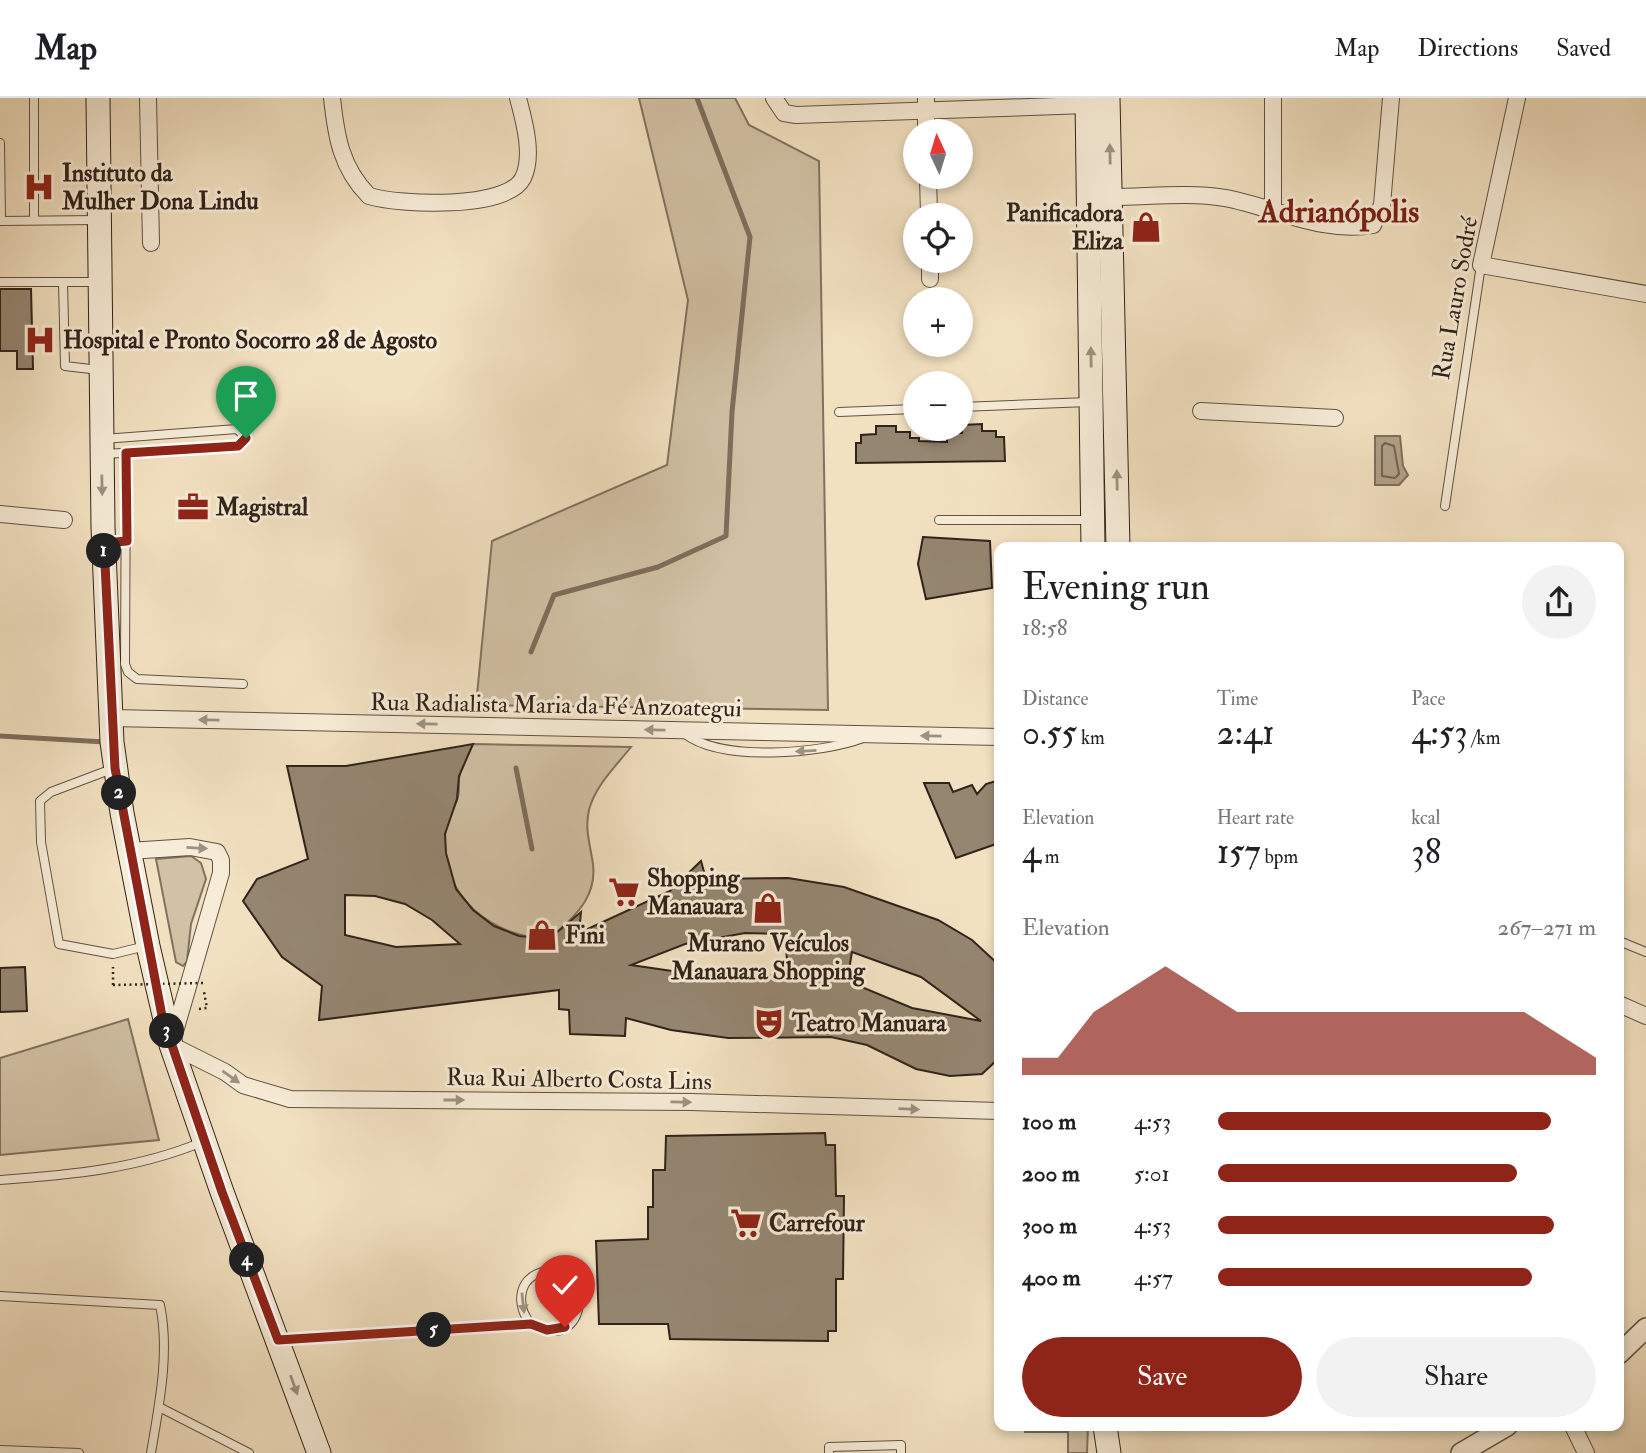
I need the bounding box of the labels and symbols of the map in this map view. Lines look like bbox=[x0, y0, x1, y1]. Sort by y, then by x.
north arrow bbox=[903, 119, 973, 189]
one-way arrow bbox=[1104, 143, 1115, 165]
place label: Instituto da Mulher Dona Lindu bbox=[61, 158, 259, 217]
hospital icon: Instituto da Mulher Dona Lindu bbox=[22, 170, 56, 204]
district label: Adrianópolis bbox=[1257, 192, 1419, 232]
place label: Panificadora Eliza bbox=[1006, 198, 1124, 257]
shop icon: Panificadora Eliza bbox=[1129, 210, 1163, 244]
street label: Rua Lauro Sodré bbox=[1426, 213, 1485, 382]
hospital icon: Hospital e Pronto Socorro 28 de Agosto bbox=[23, 323, 57, 357]
place label: Hospital e Pronto Socorro 28 de Agosto bbox=[63, 325, 437, 356]
one-way arrow bbox=[1085, 346, 1097, 368]
pin bbox=[216, 366, 276, 438]
one-way arrow bbox=[1111, 468, 1123, 490]
one-way arrow bbox=[96, 474, 108, 496]
office icon: Magistral bbox=[176, 490, 210, 524]
place label: Magistral bbox=[215, 492, 309, 523]
pin: 1 bbox=[86, 533, 122, 568]
street label: Rua Radialista Maria da Fé Anzoategui bbox=[370, 687, 742, 724]
one-way arrow bbox=[198, 715, 220, 726]
one-way arrow bbox=[416, 718, 438, 730]
one-way arrow bbox=[643, 724, 665, 736]
one-way arrow bbox=[920, 730, 942, 742]
one-way arrow bbox=[795, 745, 817, 756]
pin: 2 bbox=[102, 776, 136, 810]
one-way arrow bbox=[186, 843, 208, 854]
place label: Shopping Manauara bbox=[646, 863, 744, 922]
supermarket icon: Shopping Manauara bbox=[607, 875, 641, 909]
shop icon: Murano Veículos Manauara Shopping bbox=[751, 891, 785, 925]
shop icon: Fini bbox=[525, 918, 559, 952]
place label: Fini bbox=[565, 920, 606, 951]
place label: Murano Veículos Manauara Shopping bbox=[670, 928, 866, 987]
theatre icon: Teatro Manuara bbox=[752, 1006, 786, 1040]
place label: Teatro Manuara bbox=[791, 1008, 947, 1039]
pin: 3 bbox=[150, 1014, 184, 1048]
street label: Rua Rui Alberto Costa Lins bbox=[446, 1062, 712, 1097]
one-way arrow bbox=[222, 1070, 240, 1084]
one-way arrow bbox=[443, 1094, 465, 1106]
one-way arrow bbox=[670, 1096, 692, 1108]
one-way arrow bbox=[898, 1104, 920, 1115]
supermarket icon: Carrefour bbox=[729, 1206, 763, 1240]
place label: Carrefour bbox=[769, 1208, 866, 1239]
pin: 4 bbox=[230, 1242, 264, 1278]
pin bbox=[535, 1255, 595, 1327]
one-way arrow bbox=[517, 1292, 528, 1314]
pin: 5 bbox=[416, 1312, 452, 1348]
one-way arrow bbox=[289, 1375, 300, 1396]

